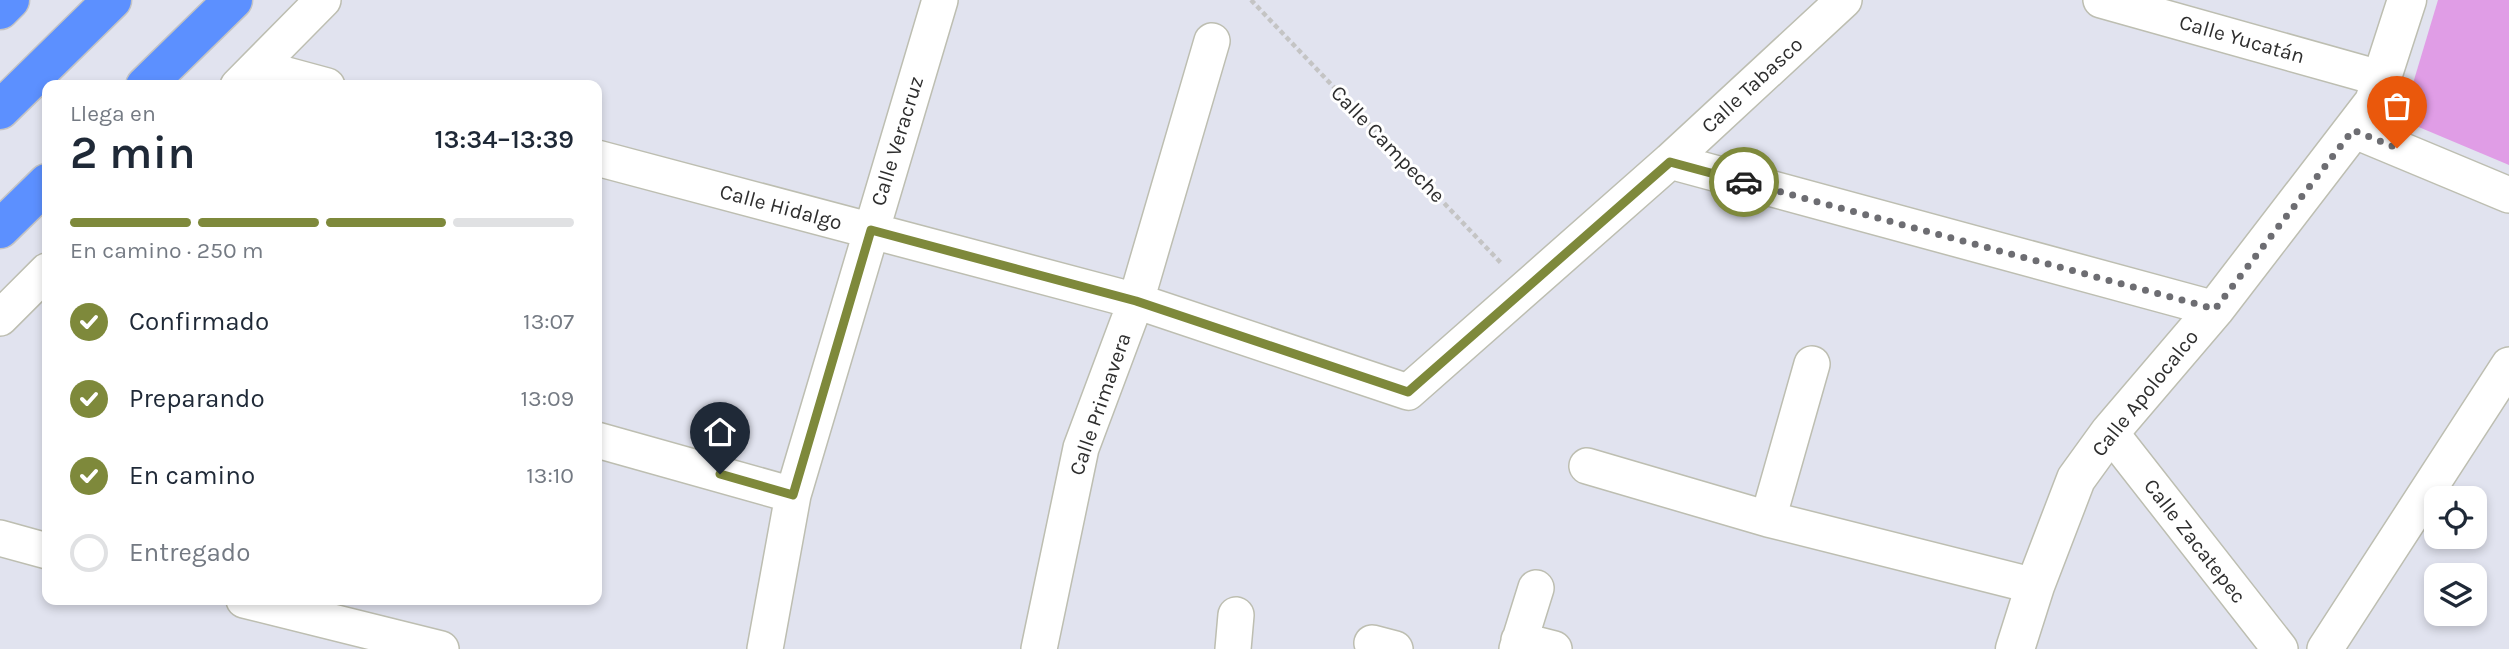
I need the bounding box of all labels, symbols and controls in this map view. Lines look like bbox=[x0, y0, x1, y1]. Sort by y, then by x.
street label: Calle Yucatán bbox=[2177, 10, 2307, 68]
street label: Calle Tabasco bbox=[1696, 32, 1808, 138]
street label: Calle Veracruz bbox=[866, 73, 928, 209]
pin bbox=[2367, 76, 2427, 148]
street label: Calle Campeche bbox=[1326, 80, 1450, 208]
icon: bag bbox=[2378, 87, 2416, 125]
text: Llega en bbox=[70, 100, 156, 127]
text: 13:34–13:39 bbox=[434, 124, 574, 155]
text: 2 min bbox=[70, 126, 196, 180]
courier bbox=[1709, 147, 1779, 217]
icon: car bbox=[1725, 163, 1763, 201]
street label: Calle Hidalgo bbox=[717, 179, 845, 235]
text: En camino · 250 m bbox=[70, 237, 264, 264]
icon: check bbox=[70, 303, 108, 341]
text: Confirmado bbox=[129, 306, 269, 337]
text: 13:07 bbox=[523, 308, 574, 335]
street label: Calle Apolocalco bbox=[2087, 325, 2203, 461]
street label: Calle Primavera bbox=[1064, 330, 1136, 478]
icon: check bbox=[70, 380, 108, 418]
text: Preparando bbox=[129, 383, 265, 414]
text: 13:09 bbox=[521, 385, 574, 412]
pin bbox=[690, 402, 750, 474]
icon: home bbox=[701, 413, 739, 451]
icon: check bbox=[70, 457, 108, 495]
text: En camino bbox=[129, 460, 255, 491]
text: 13:10 bbox=[526, 462, 574, 489]
street label: Calle Zacatepec bbox=[2139, 474, 2251, 608]
map controls bbox=[2424, 486, 2487, 626]
button: locate bbox=[2424, 486, 2487, 549]
text: Entregado bbox=[129, 537, 250, 568]
button: layers bbox=[2424, 563, 2487, 626]

